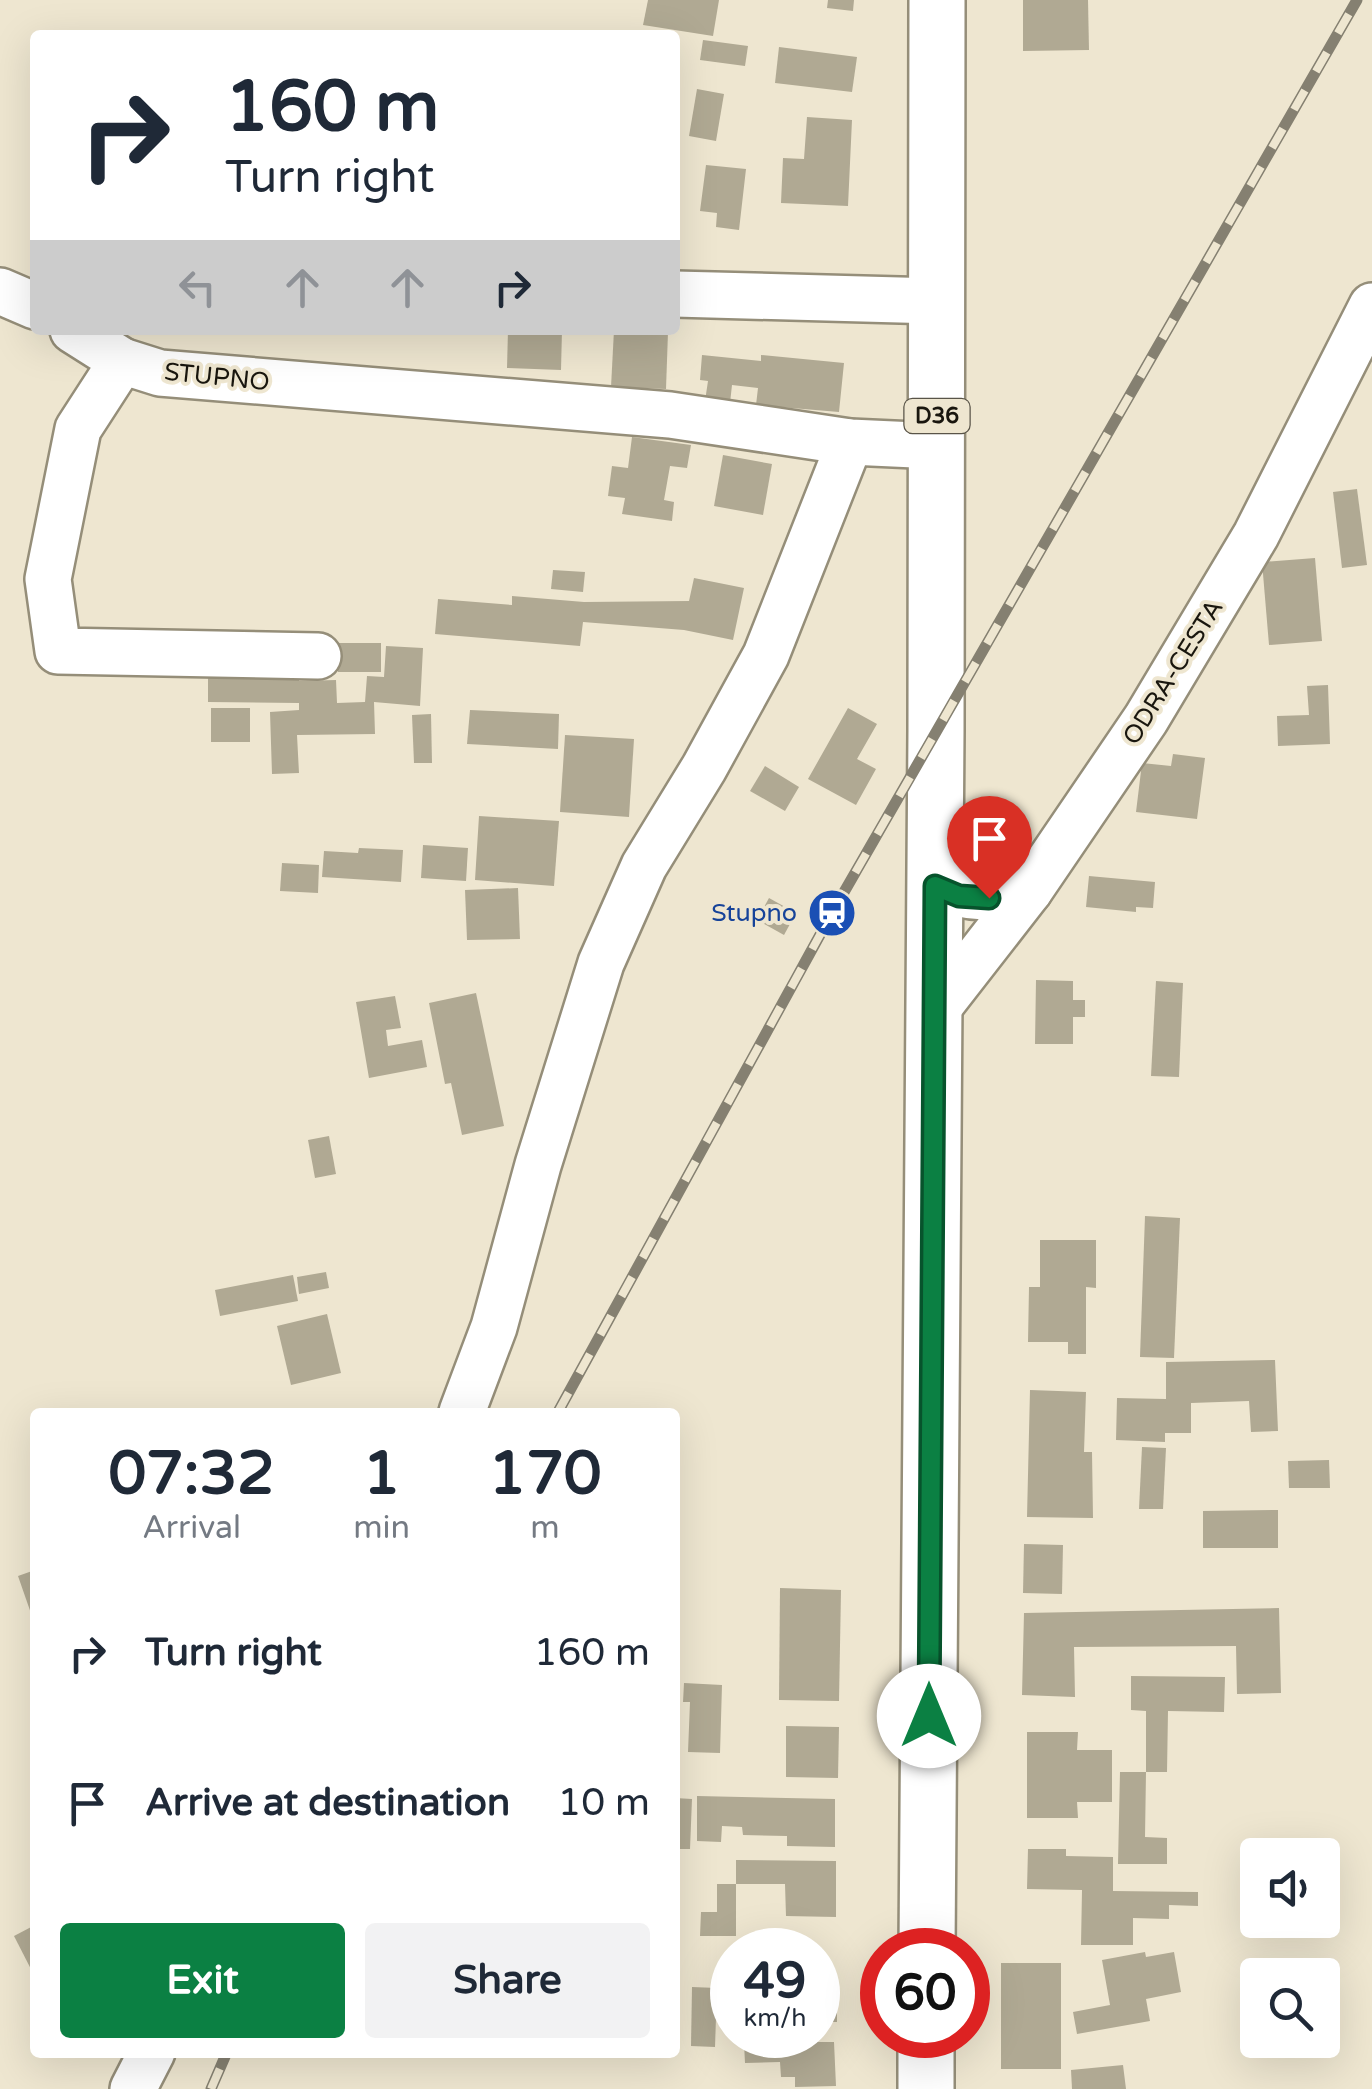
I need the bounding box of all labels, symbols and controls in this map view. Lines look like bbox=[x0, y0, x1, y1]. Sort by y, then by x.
text: 160 m bbox=[225, 66, 439, 150]
icon: right bbox=[60, 70, 190, 200]
text: Turn right bbox=[225, 151, 434, 205]
icon: left bbox=[170, 260, 225, 315]
icon: ahead bbox=[275, 260, 330, 315]
icon: ahead bbox=[380, 260, 435, 315]
icon: right bbox=[485, 260, 540, 315]
street label: STUPNO bbox=[163, 357, 271, 397]
road number: D36 bbox=[904, 399, 970, 433]
street label: ODRA-CESTA bbox=[1116, 594, 1230, 750]
pin bbox=[947, 796, 1032, 899]
icon: arrive bbox=[962, 811, 1017, 866]
station icon: Stupno bbox=[806, 887, 858, 939]
place label: Stupno bbox=[711, 898, 797, 928]
text: 07:32 bbox=[108, 1438, 275, 1510]
text: 1 bbox=[363, 1438, 400, 1510]
text: 170 bbox=[488, 1438, 602, 1510]
text: Arrival bbox=[142, 1509, 241, 1547]
text: min bbox=[353, 1509, 410, 1547]
text: m bbox=[530, 1509, 560, 1547]
icon: right bbox=[60, 1626, 115, 1681]
text: Turn right bbox=[145, 1630, 322, 1676]
text: 160 m bbox=[534, 1630, 650, 1676]
position arrow bbox=[877, 1664, 981, 1768]
icon: arrive bbox=[60, 1776, 115, 1831]
text: Arrive at destination bbox=[145, 1780, 510, 1826]
text: 10 m bbox=[558, 1780, 650, 1826]
map controls bbox=[1240, 1838, 1340, 2058]
button: sound bbox=[1240, 1838, 1340, 1938]
button: Exit bbox=[60, 1923, 345, 2038]
button: Share bbox=[365, 1923, 650, 2038]
speed limit sign: 60 bbox=[860, 1928, 990, 2058]
text: 49 bbox=[744, 1951, 806, 2011]
button: search bbox=[1240, 1958, 1340, 2058]
text: km/h bbox=[744, 2003, 806, 2033]

